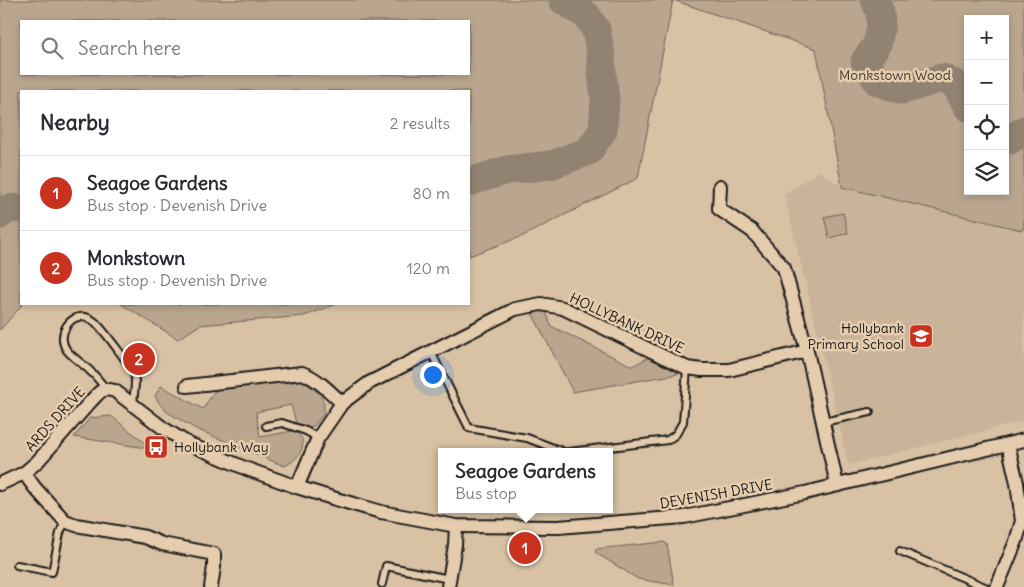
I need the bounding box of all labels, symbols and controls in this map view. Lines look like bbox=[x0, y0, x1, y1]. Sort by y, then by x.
map controls bbox=[964, 15, 1009, 195]
button: + bbox=[964, 15, 1009, 60]
search box bbox=[20, 20, 470, 75]
icon: search bbox=[38, 34, 66, 62]
text: Search here bbox=[78, 36, 181, 60]
button: − bbox=[964, 60, 1009, 105]
park label: Monkstown Wood bbox=[839, 66, 951, 84]
button: locate bbox=[964, 105, 1009, 150]
text: Nearby bbox=[40, 109, 110, 136]
text: 2 results bbox=[390, 113, 450, 133]
button: layers bbox=[964, 150, 1009, 195]
text: Seagoe Gardens bbox=[87, 171, 228, 195]
text: 1 bbox=[53, 183, 59, 203]
text: 80 m bbox=[412, 183, 450, 203]
text: Bus stop · Devenish Drive bbox=[87, 195, 267, 215]
text: Monkstown bbox=[87, 246, 185, 270]
text: 2 bbox=[52, 258, 60, 278]
text: 120 m bbox=[407, 258, 450, 278]
text: Bus stop · Devenish Drive bbox=[87, 270, 267, 290]
street label: HOLLYBANK DRIVE bbox=[567, 289, 687, 357]
place label: Hollybank Primary School bbox=[808, 319, 904, 353]
school or university icon: Hollybank Primary School bbox=[908, 323, 934, 349]
pin: 2 bbox=[123, 340, 155, 378]
your location bbox=[420, 362, 446, 388]
street label: ARDS DRIVE bbox=[21, 383, 89, 455]
bus stop icon: Hollybank Way bbox=[143, 434, 169, 460]
place label: Hollybank Way bbox=[174, 438, 269, 456]
popup bbox=[438, 448, 613, 513]
text: Seagoe Gardens bbox=[455, 459, 596, 483]
street label: DEVENISH DRIVE bbox=[658, 475, 774, 513]
text: Bus stop bbox=[455, 483, 517, 503]
pin: 1 bbox=[509, 529, 541, 567]

